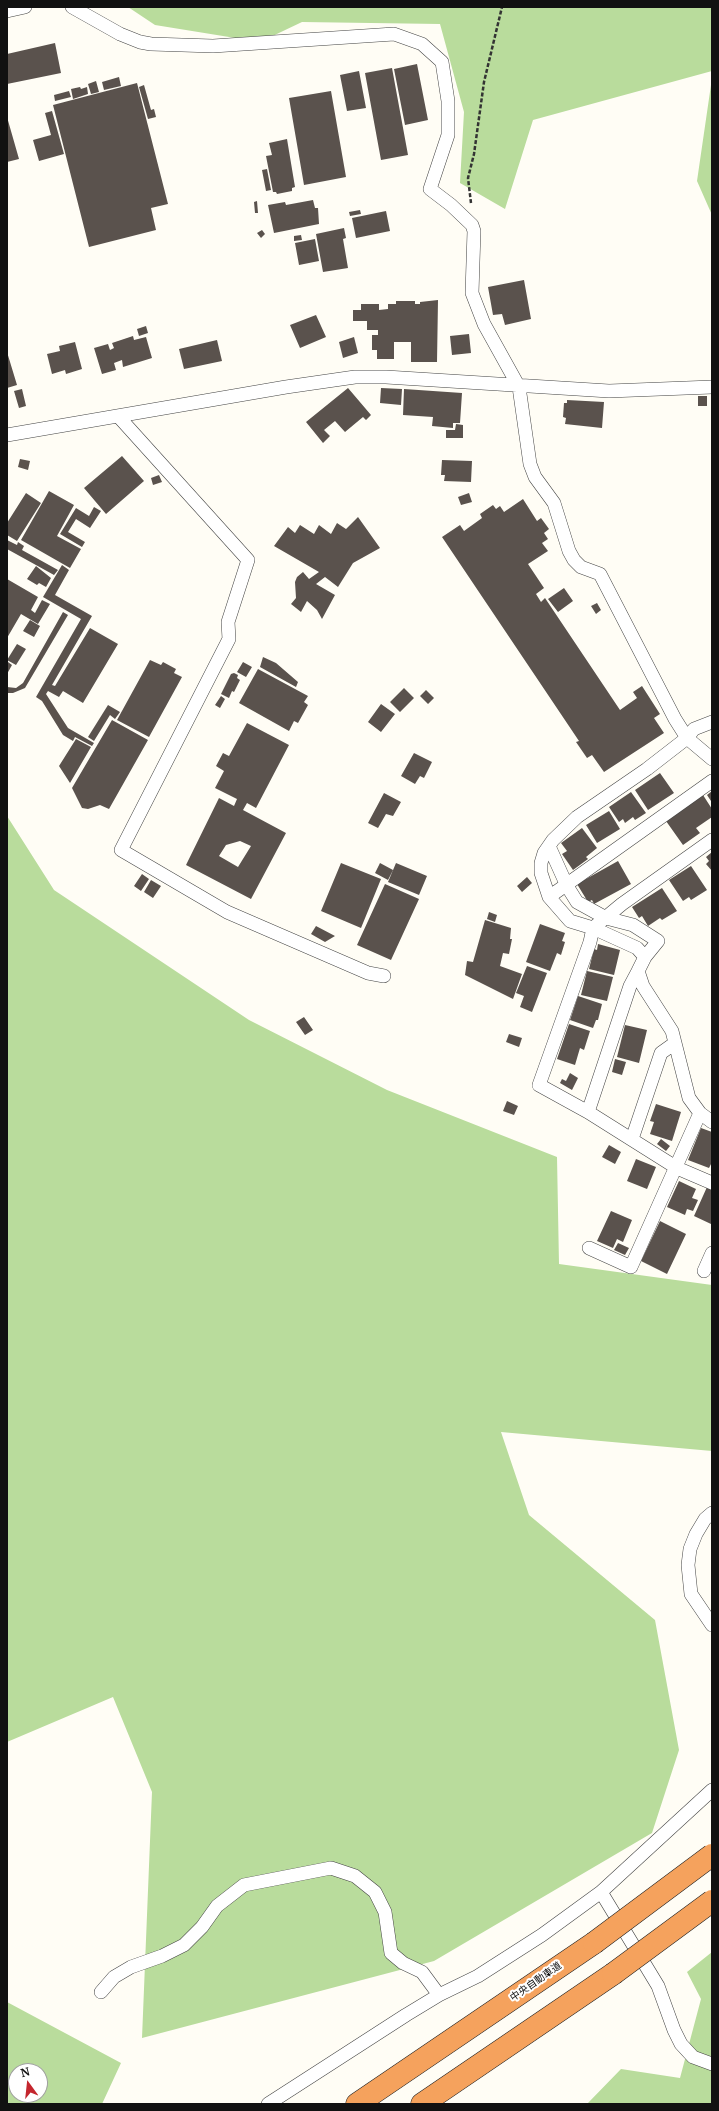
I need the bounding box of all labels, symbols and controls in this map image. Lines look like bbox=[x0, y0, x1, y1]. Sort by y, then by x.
street label: 中央自動車道 bbox=[508, 1960, 564, 2004]
north arrow bbox=[8, 2063, 48, 2103]
text: N bbox=[19, 2064, 31, 2080]

